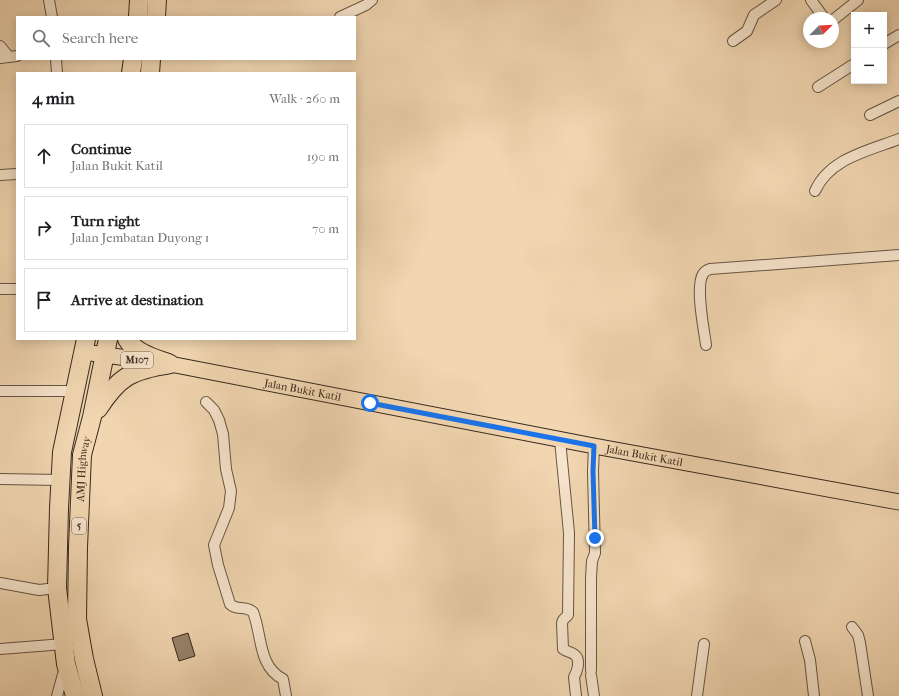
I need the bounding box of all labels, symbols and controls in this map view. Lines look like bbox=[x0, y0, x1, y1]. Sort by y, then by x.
north arrow bbox=[803, 12, 839, 48]
map controls bbox=[851, 12, 887, 84]
button: + bbox=[851, 12, 887, 48]
search box bbox=[16, 16, 356, 60]
icon: search bbox=[30, 27, 52, 49]
text: Search here bbox=[62, 29, 138, 47]
button: − bbox=[851, 48, 887, 84]
text: 4 min bbox=[32, 88, 75, 108]
text: Walk · 260 m bbox=[269, 91, 340, 106]
text: Continue bbox=[71, 140, 131, 158]
icon: ahead bbox=[33, 145, 55, 167]
text: 190 m bbox=[307, 149, 339, 164]
text: Jalan Bukit Katil bbox=[71, 158, 163, 173]
text: Turn right bbox=[71, 212, 140, 230]
icon: right bbox=[33, 217, 55, 239]
text: 70 m bbox=[312, 221, 339, 236]
text: Jalan Jembatan Duyong 1 bbox=[71, 230, 209, 245]
icon: arrive bbox=[33, 289, 55, 311]
text: Arrive at destination bbox=[71, 291, 203, 309]
road number: M107 bbox=[121, 352, 153, 368]
street label: Jalan Bukit Katil bbox=[262, 376, 342, 403]
route start bbox=[361, 394, 379, 412]
street label: AMJ Highway bbox=[73, 433, 94, 503]
street label: Jalan Bukit Katil bbox=[604, 442, 684, 469]
road number: 5 bbox=[72, 518, 86, 534]
route end bbox=[586, 529, 604, 547]

